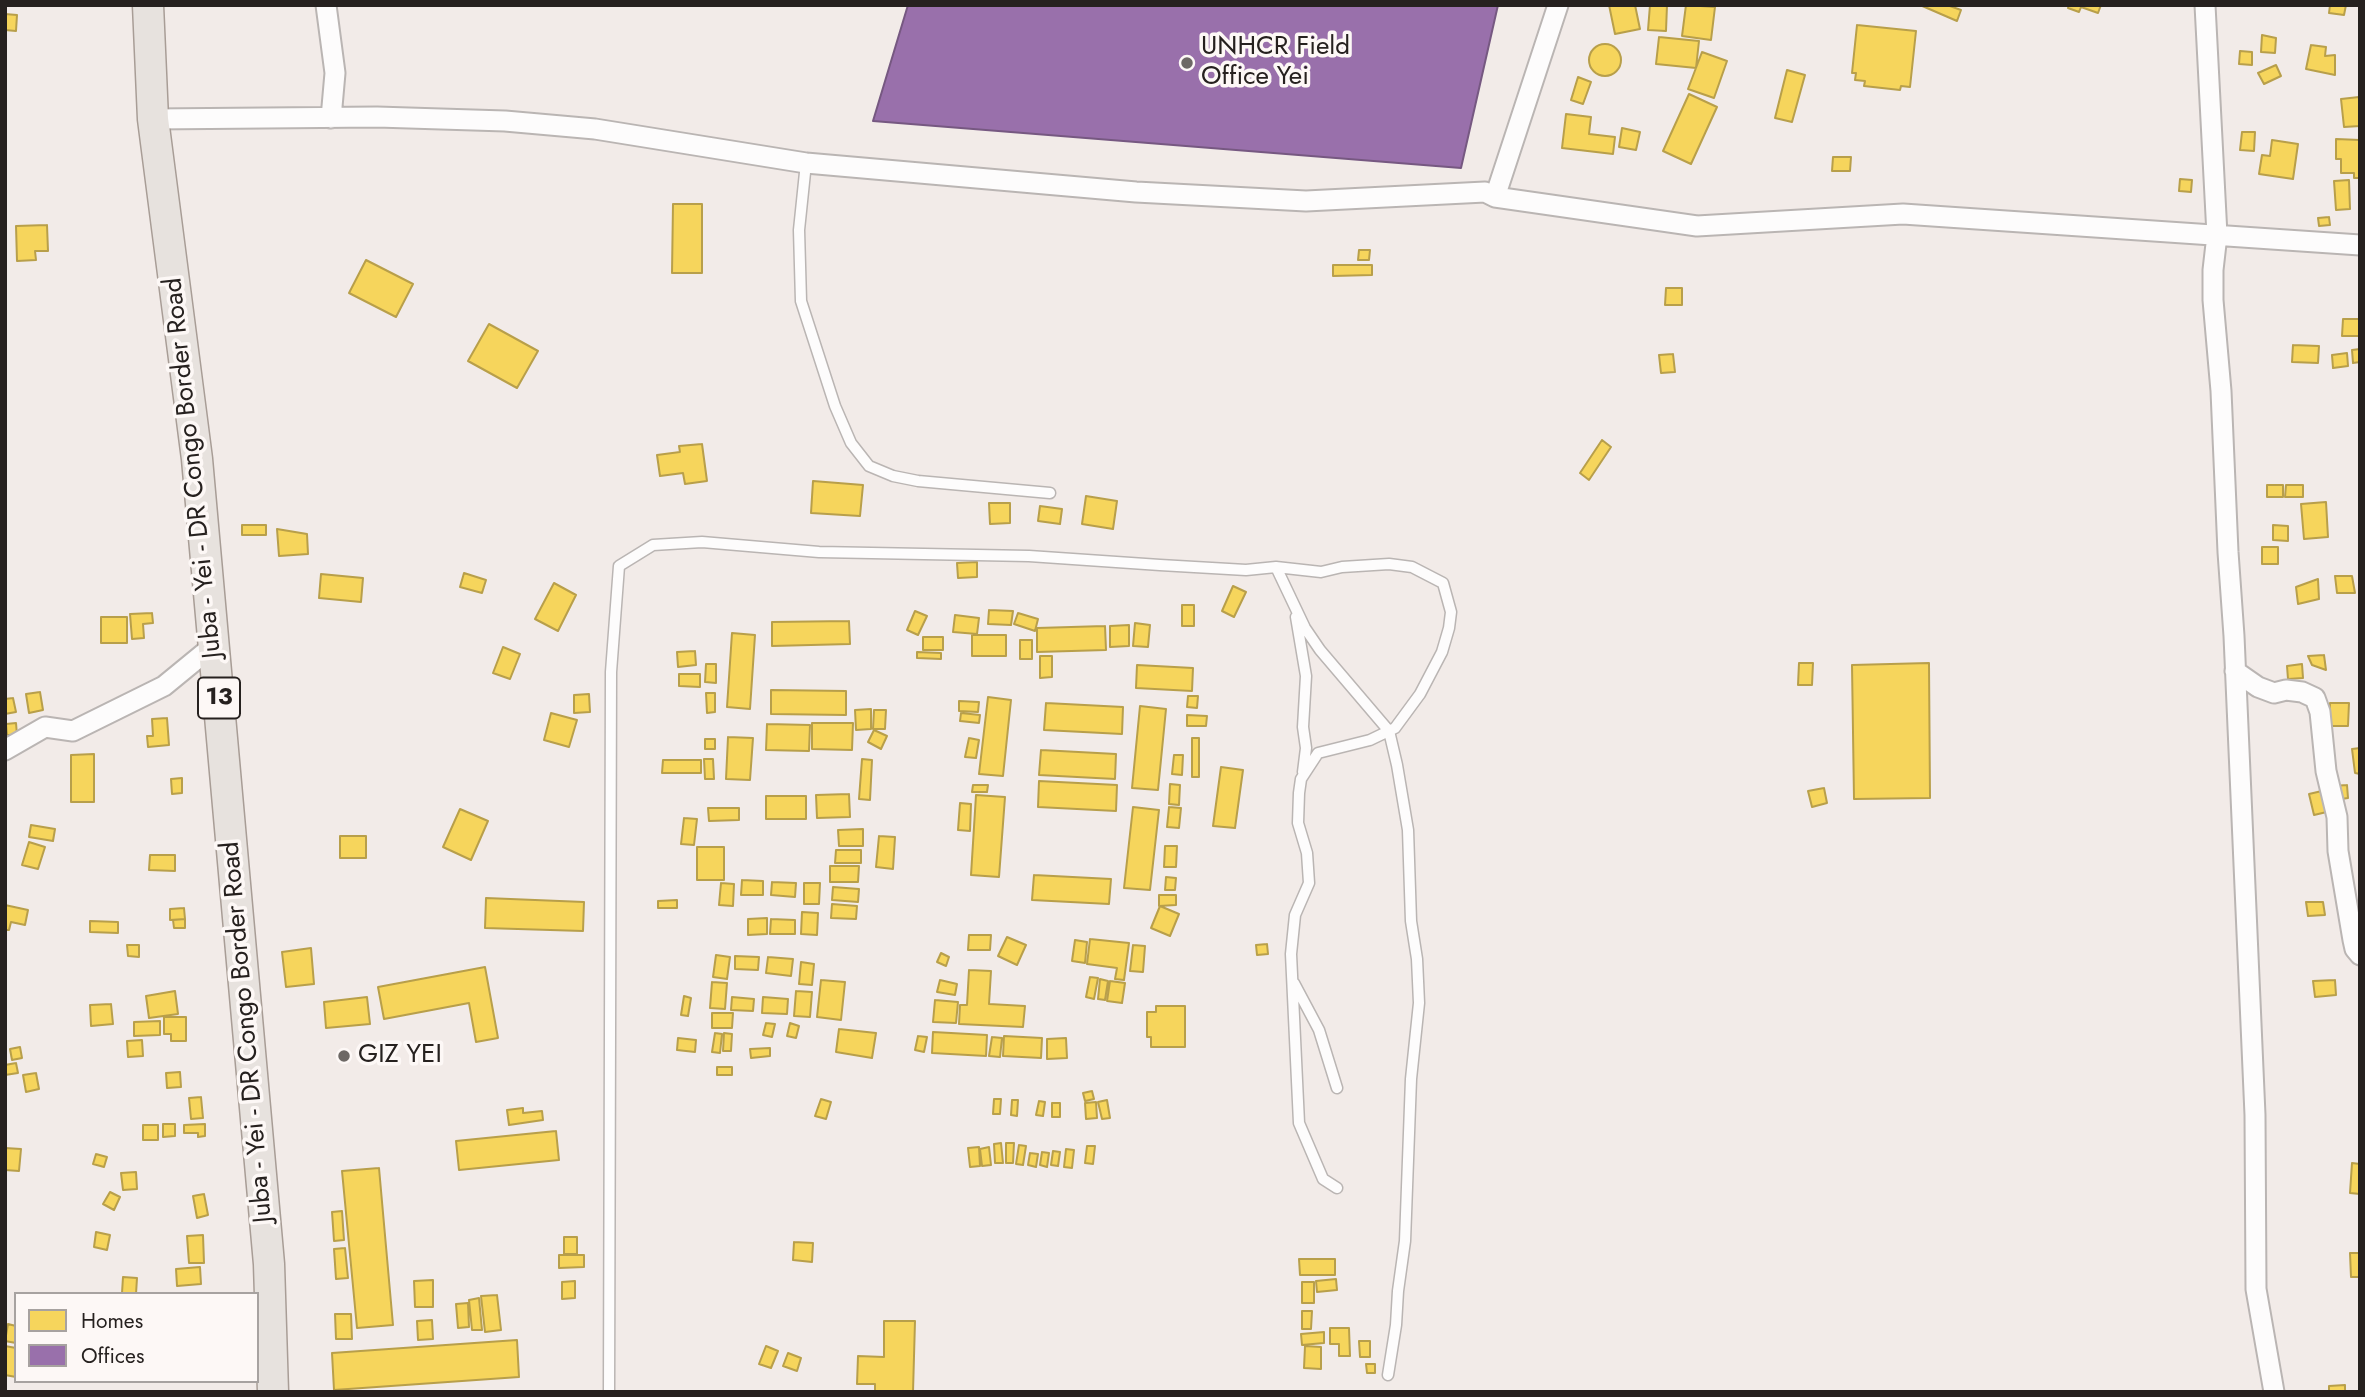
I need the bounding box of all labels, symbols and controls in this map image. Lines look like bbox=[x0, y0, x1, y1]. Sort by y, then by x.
place label: UNHCR Field Office Yei bbox=[1201, 32, 1350, 94]
marker: UNHCR Field Office Yei bbox=[1179, 55, 1195, 71]
street label: Juba - Yei - DR Congo Border Road bbox=[158, 276, 230, 660]
road number: 13 bbox=[198, 678, 240, 718]
street label: Juba - Yei - DR Congo Border Road bbox=[216, 840, 280, 1224]
place label: GIZ YEI bbox=[358, 1040, 442, 1072]
marker: GIZ YEI bbox=[336, 1048, 352, 1064]
legend bbox=[14, 1292, 259, 1383]
text: Homes bbox=[81, 1306, 143, 1336]
text: Offices bbox=[81, 1341, 144, 1371]

